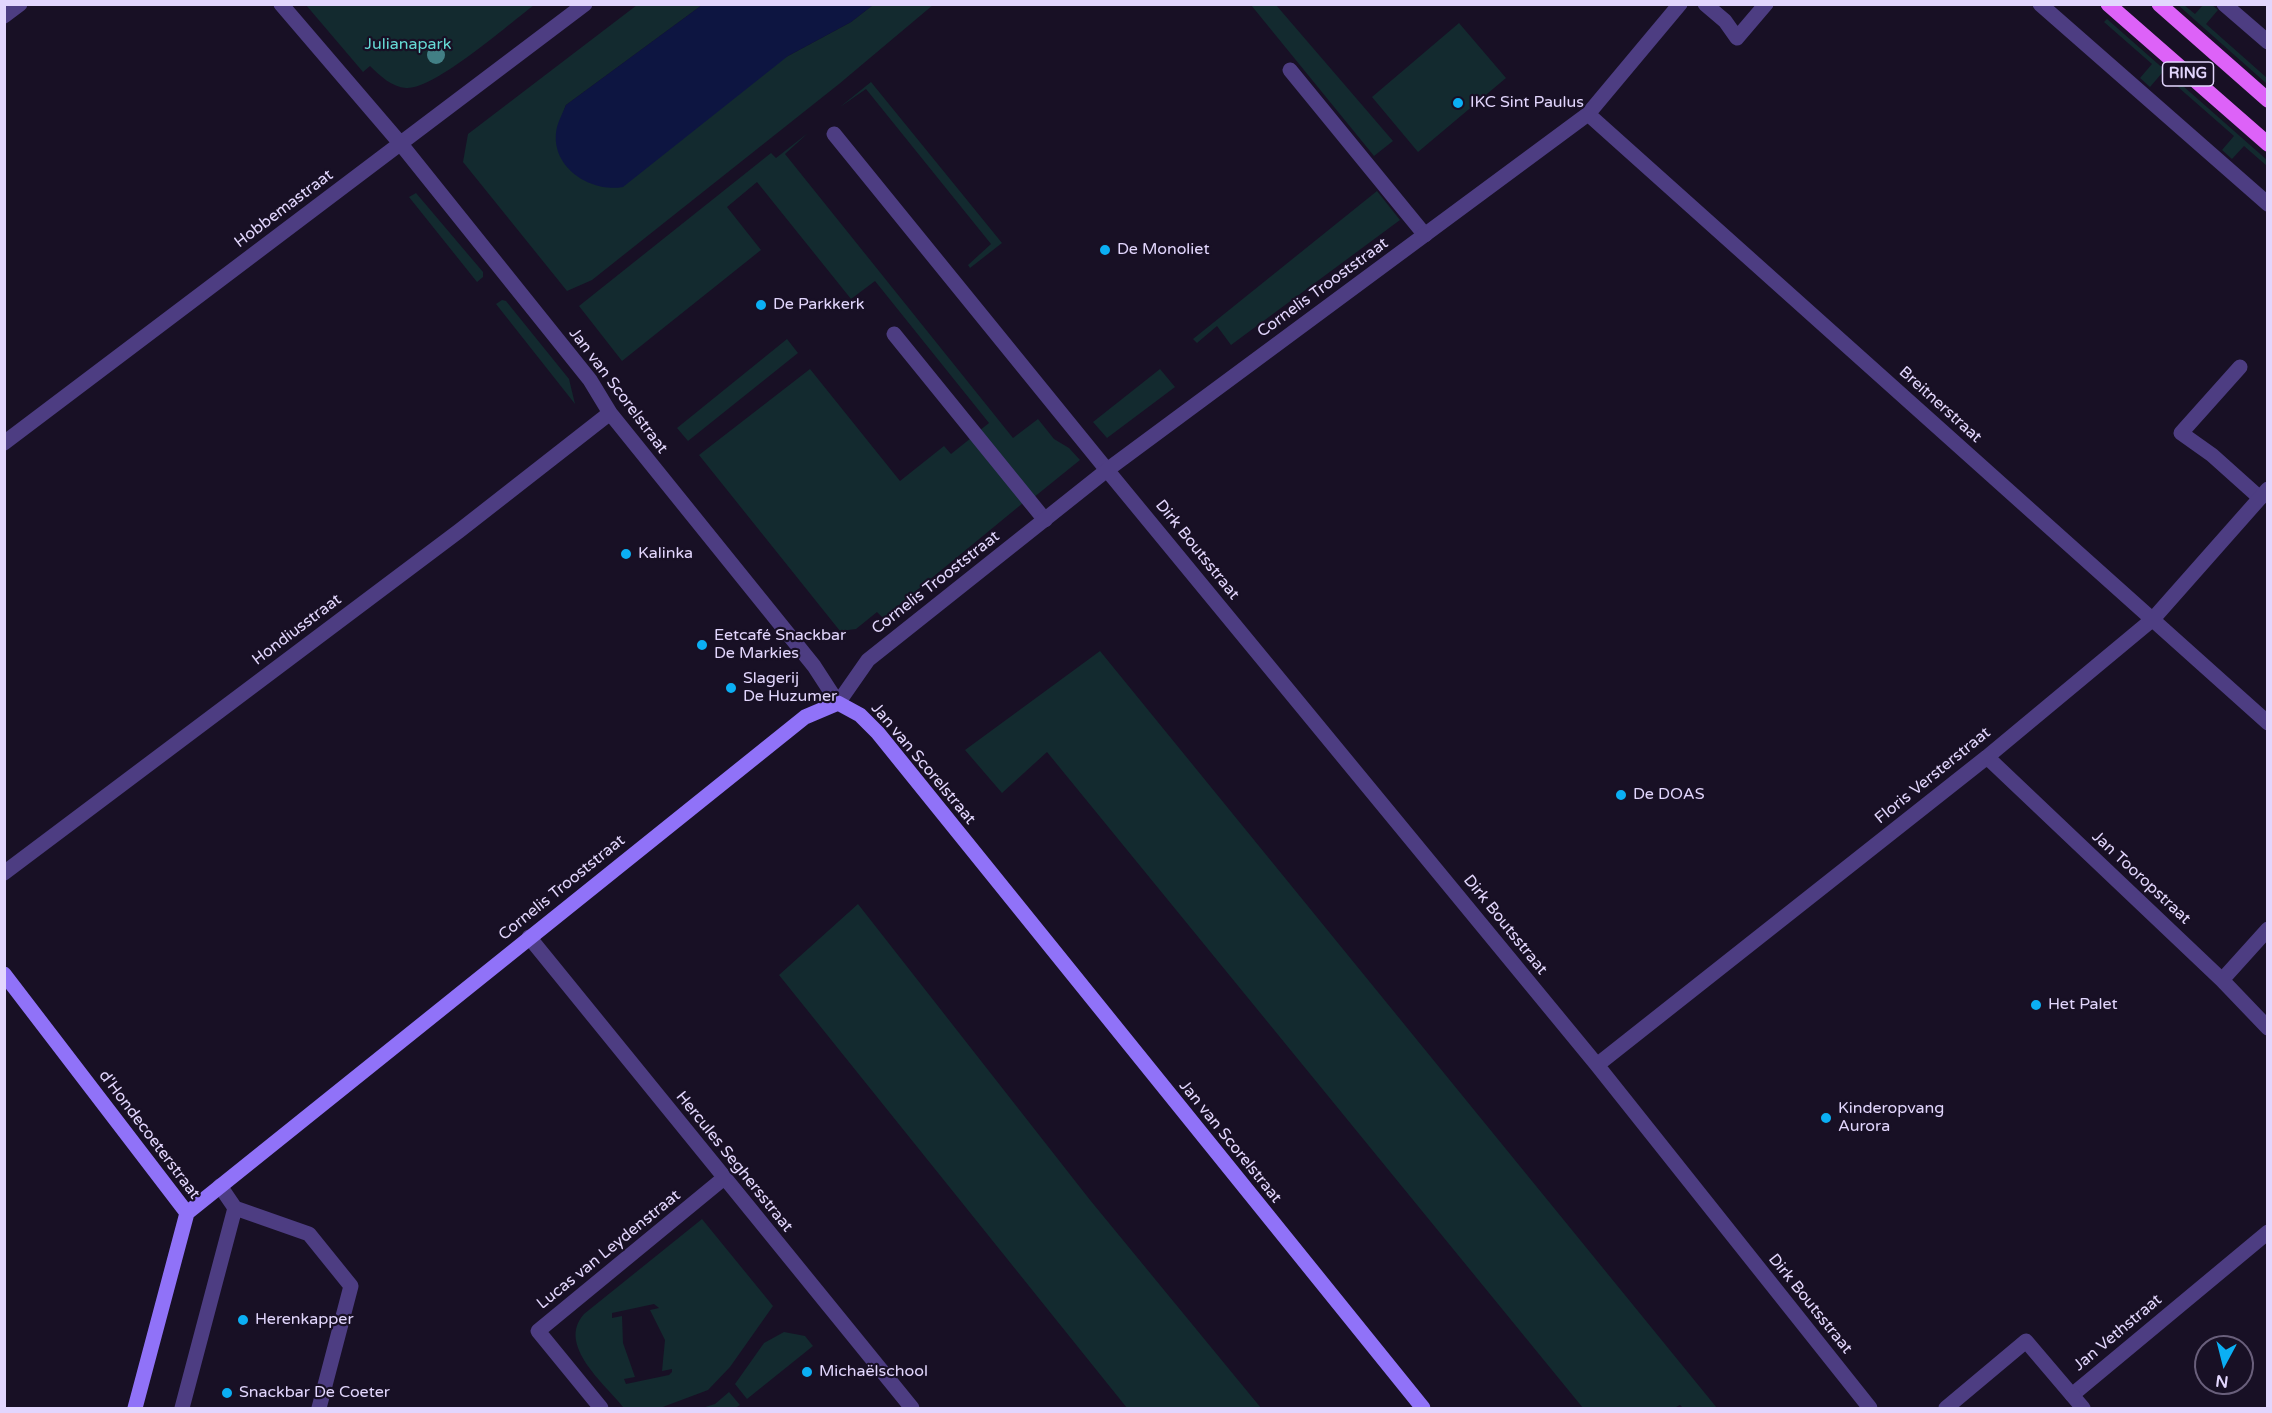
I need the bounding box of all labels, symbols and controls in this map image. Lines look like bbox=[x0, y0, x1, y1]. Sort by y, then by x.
park label: Julianapark bbox=[365, 35, 451, 55]
road number: RING bbox=[2162, 62, 2214, 86]
place label: IKC Sint Paulus bbox=[1470, 93, 1584, 113]
marker: IKC Sint Paulus bbox=[1451, 96, 1465, 110]
street label: Hobbemastraat bbox=[231, 166, 337, 252]
street label: Cornelis Trooststraat bbox=[1254, 234, 1392, 342]
place label: De Monoliet bbox=[1117, 240, 1209, 260]
marker: De Monoliet bbox=[1098, 243, 1112, 257]
place label: De Parkkerk bbox=[773, 295, 865, 315]
marker: De Parkkerk bbox=[754, 298, 768, 312]
street label: Jan van Scorelstraat bbox=[564, 324, 672, 458]
street label: Breitnerstraat bbox=[1895, 363, 1985, 447]
street label: Dirk Boutsstraat bbox=[1151, 496, 1243, 604]
street label: Cornelis Trooststraat bbox=[868, 527, 1004, 639]
place label: Kalinka bbox=[638, 544, 693, 564]
marker: Kalinka bbox=[619, 547, 633, 561]
street label: Hondiusstraat bbox=[249, 590, 345, 670]
place label: Eetcafé Snackbar De Markies bbox=[714, 626, 846, 664]
marker: Eetcafé Snackbar De Markies bbox=[695, 638, 709, 652]
place label: Slagerij De Huzumer bbox=[743, 669, 837, 707]
marker: Slagerij De Huzumer bbox=[724, 681, 738, 695]
street label: Jan van Scorelstraat bbox=[867, 699, 979, 829]
street label: Floris Versterstraat bbox=[1871, 723, 1995, 829]
place label: De DOAS bbox=[1633, 785, 1704, 805]
marker: De DOAS bbox=[1614, 788, 1628, 802]
street label: Jan Tooropstraat bbox=[2088, 827, 2194, 929]
street label: Cornelis Trooststraat bbox=[495, 831, 629, 945]
street label: Dirk Boutsstraat bbox=[1459, 871, 1551, 979]
place label: Het Palet bbox=[2048, 995, 2118, 1015]
marker: Het Palet bbox=[2029, 998, 2043, 1012]
street label: d'Hondecoeterstraat bbox=[94, 1067, 204, 1203]
street label: Jan van Scorelstraat bbox=[1175, 1077, 1285, 1207]
street label: Hercules Seghersstraat bbox=[671, 1088, 797, 1236]
place label: Kinderopvang Aurora bbox=[1838, 1099, 1944, 1137]
marker: Kinderopvang Aurora bbox=[1819, 1111, 1833, 1125]
street label: Lucas van Leydenstraat bbox=[533, 1186, 685, 1314]
street label: Dirk Boutsstraat bbox=[1764, 1250, 1856, 1358]
street label: Jan Vethstraat bbox=[2070, 1291, 2166, 1375]
place label: Herenkapper bbox=[255, 1310, 354, 1330]
marker: Herenkapper bbox=[236, 1313, 250, 1327]
north arrow bbox=[2194, 1335, 2254, 1395]
place label: Michaëlschool bbox=[819, 1362, 928, 1382]
marker: Michaëlschool bbox=[800, 1365, 814, 1379]
text: N bbox=[2214, 1370, 2230, 1392]
place label: Snackbar De Coeter bbox=[239, 1383, 390, 1403]
marker: Snackbar De Coeter bbox=[220, 1386, 234, 1400]

